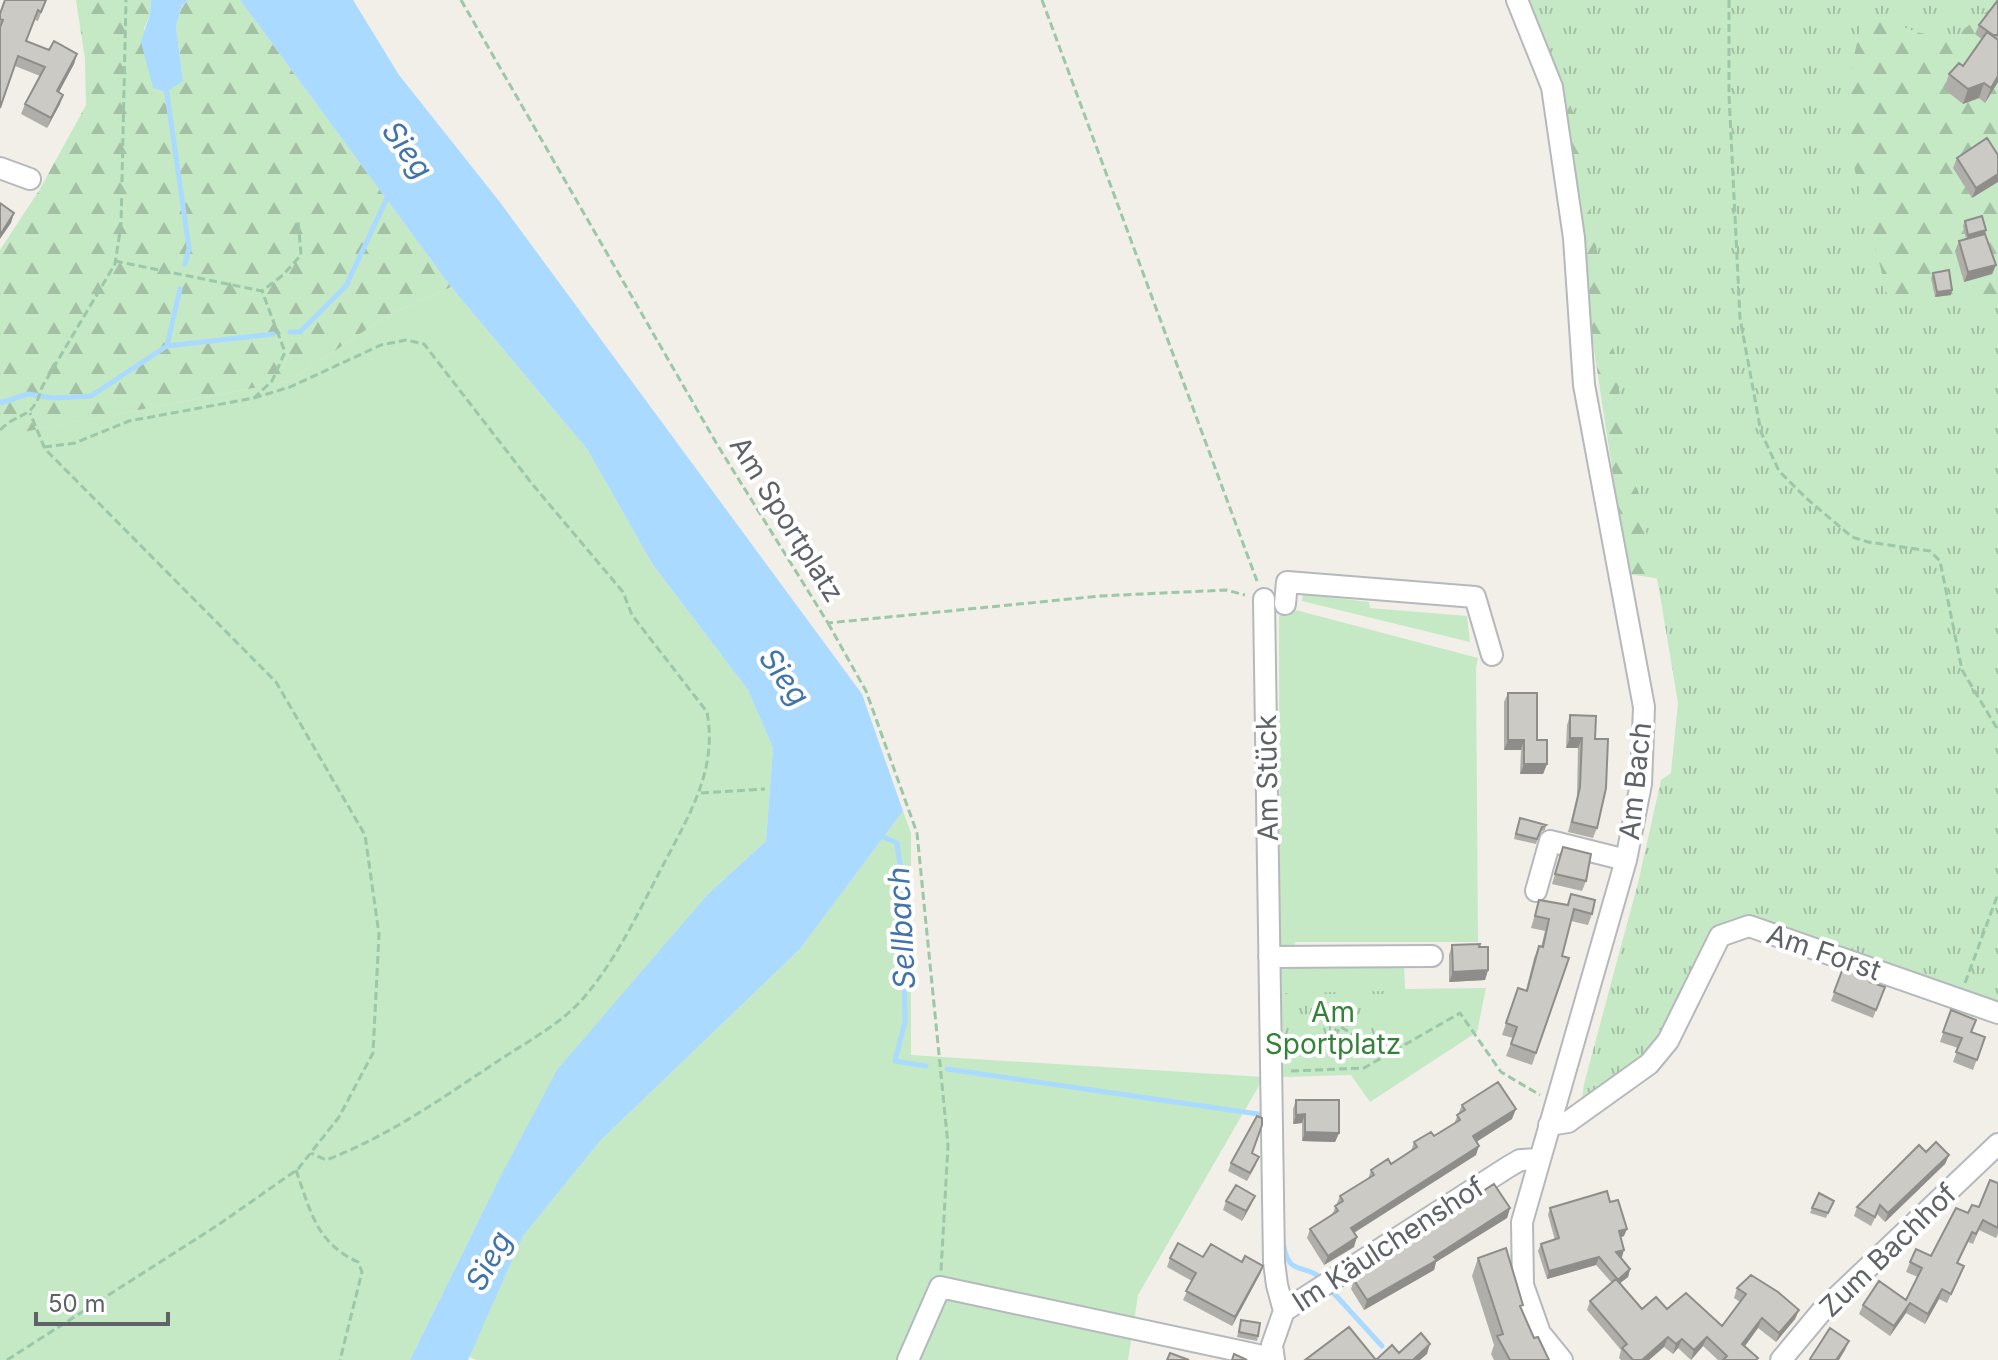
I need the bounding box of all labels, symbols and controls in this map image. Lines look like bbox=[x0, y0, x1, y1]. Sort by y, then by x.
water label: Sieg bbox=[375, 114, 441, 185]
street label: Am Sportplatz bbox=[723, 430, 851, 608]
water label: Sieg bbox=[752, 641, 818, 712]
street label: Am Stück bbox=[1249, 714, 1285, 842]
street label: Am Bach bbox=[1612, 720, 1658, 842]
water label: Sellbach bbox=[880, 866, 922, 990]
street label: Am Forst bbox=[1762, 917, 1886, 987]
park label: Am Sportplatz bbox=[1265, 995, 1401, 1061]
street label: Im Käulchenshof bbox=[1286, 1169, 1490, 1319]
street label: Zum Bachhof bbox=[1813, 1176, 1963, 1324]
water label: Sieg bbox=[457, 1225, 519, 1296]
scale bar bbox=[36, 1276, 168, 1326]
text: 50 m bbox=[48, 1289, 106, 1318]

